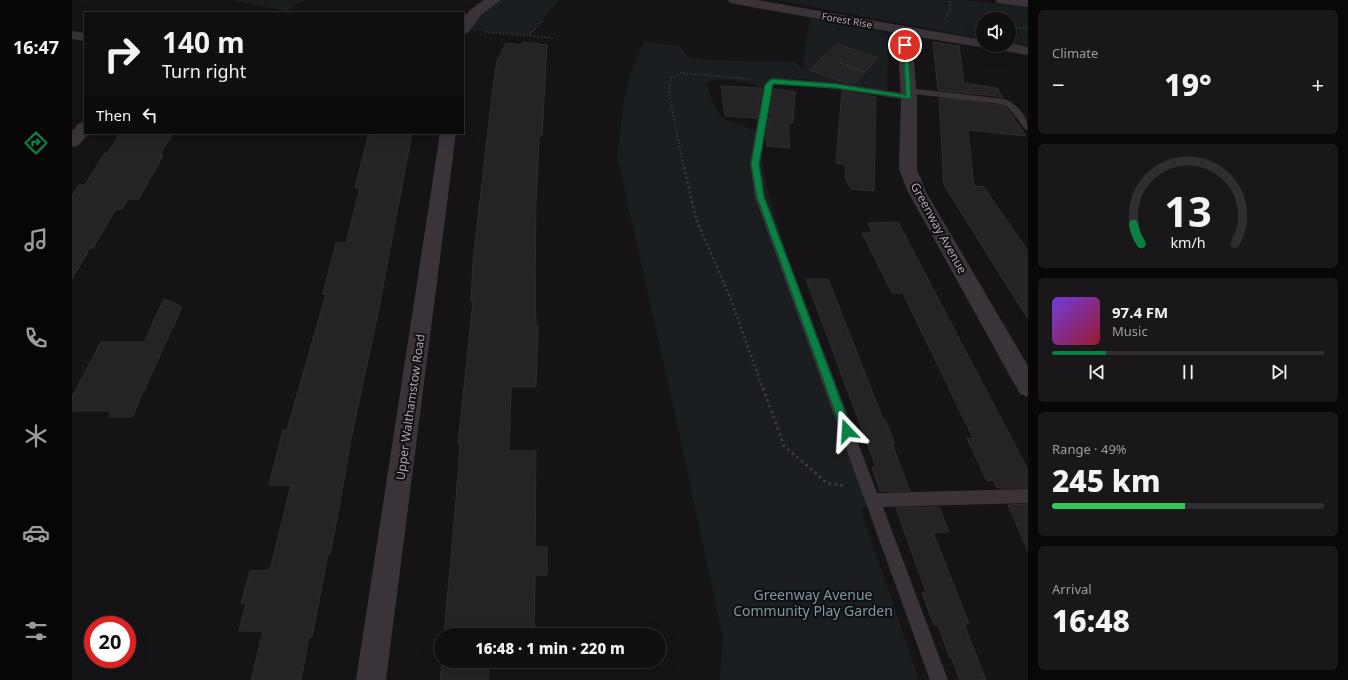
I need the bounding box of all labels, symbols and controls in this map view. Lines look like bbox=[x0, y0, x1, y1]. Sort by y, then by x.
street label: Forest Rise bbox=[821, 9, 874, 31]
map controls bbox=[976, 12, 1016, 52]
button: sound bbox=[976, 12, 1016, 52]
text: 140 m bbox=[162, 23, 245, 61]
icon: right bbox=[96, 28, 148, 80]
pin bbox=[888, 28, 922, 62]
icon: arrive bbox=[894, 34, 916, 56]
text: 16:47 bbox=[13, 35, 59, 59]
text: Climate bbox=[1052, 44, 1098, 62]
text: Turn right bbox=[162, 59, 246, 83]
text: 19° bbox=[1164, 64, 1212, 105]
text: − bbox=[1052, 69, 1065, 99]
text: + bbox=[1311, 69, 1324, 99]
icon: left bbox=[139, 104, 161, 126]
text: Then bbox=[96, 105, 131, 125]
icon: directions bbox=[22, 129, 50, 157]
street label: Greenway Avenue bbox=[907, 179, 971, 277]
text: 13 bbox=[1164, 183, 1212, 239]
icon: music bbox=[22, 226, 50, 254]
text: km/h bbox=[1170, 233, 1206, 252]
text: 97.4 FM bbox=[1112, 302, 1168, 322]
text: Music bbox=[1112, 322, 1148, 340]
icon: phone bbox=[22, 324, 50, 352]
street label: Upper Walthamstow Road bbox=[391, 333, 429, 481]
icon: previous bbox=[1086, 361, 1108, 383]
icon: pause bbox=[1177, 361, 1199, 383]
icon: next bbox=[1268, 361, 1290, 383]
position arrow bbox=[826, 410, 868, 452]
icon: climate bbox=[22, 422, 50, 450]
text: Range · 49% bbox=[1052, 440, 1127, 458]
text: 245 km bbox=[1052, 460, 1161, 501]
icon: car bbox=[22, 519, 50, 547]
text: Arrival bbox=[1052, 580, 1092, 598]
park label: Greenway Avenue Community Play Garden bbox=[733, 585, 893, 620]
text: 16:48 bbox=[1052, 600, 1130, 641]
speed limit sign: 20 bbox=[84, 616, 136, 668]
icon: filters bbox=[22, 617, 50, 645]
text: 16:48 · 1 min · 220 m bbox=[475, 638, 625, 658]

